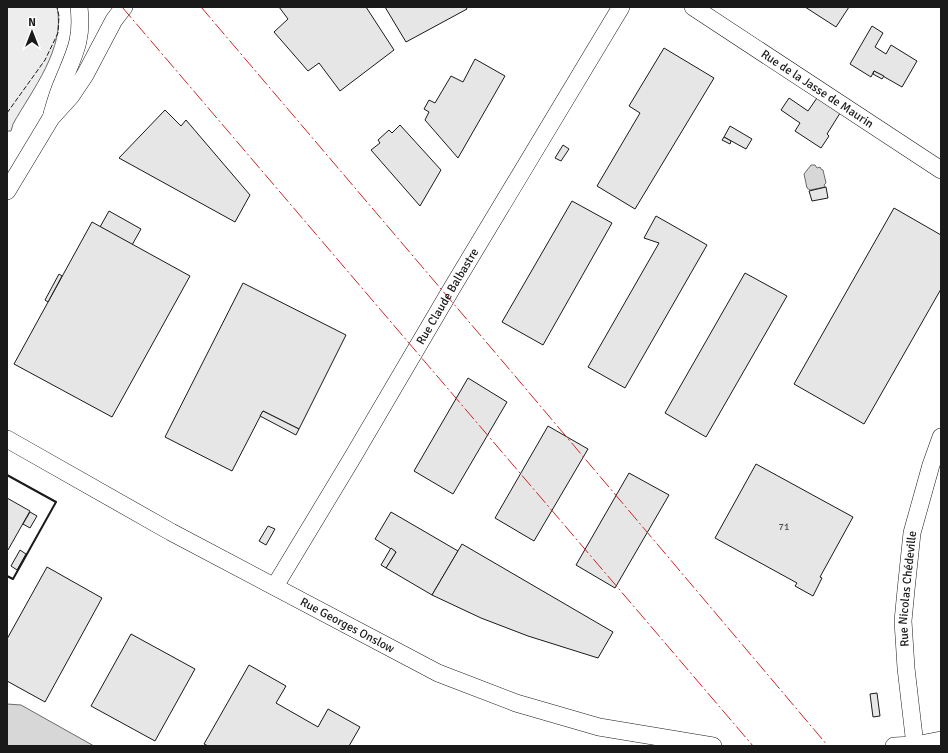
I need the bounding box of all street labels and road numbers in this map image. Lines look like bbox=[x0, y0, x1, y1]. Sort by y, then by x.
street label: Rue de la Jasse de Maurin bbox=[758, 46, 877, 131]
street label: Rue Claude Balbastre bbox=[413, 245, 482, 347]
street label: Rue Nicolas Chédeville bbox=[895, 530, 920, 647]
street label: Rue Georges Onslow bbox=[298, 594, 397, 656]

